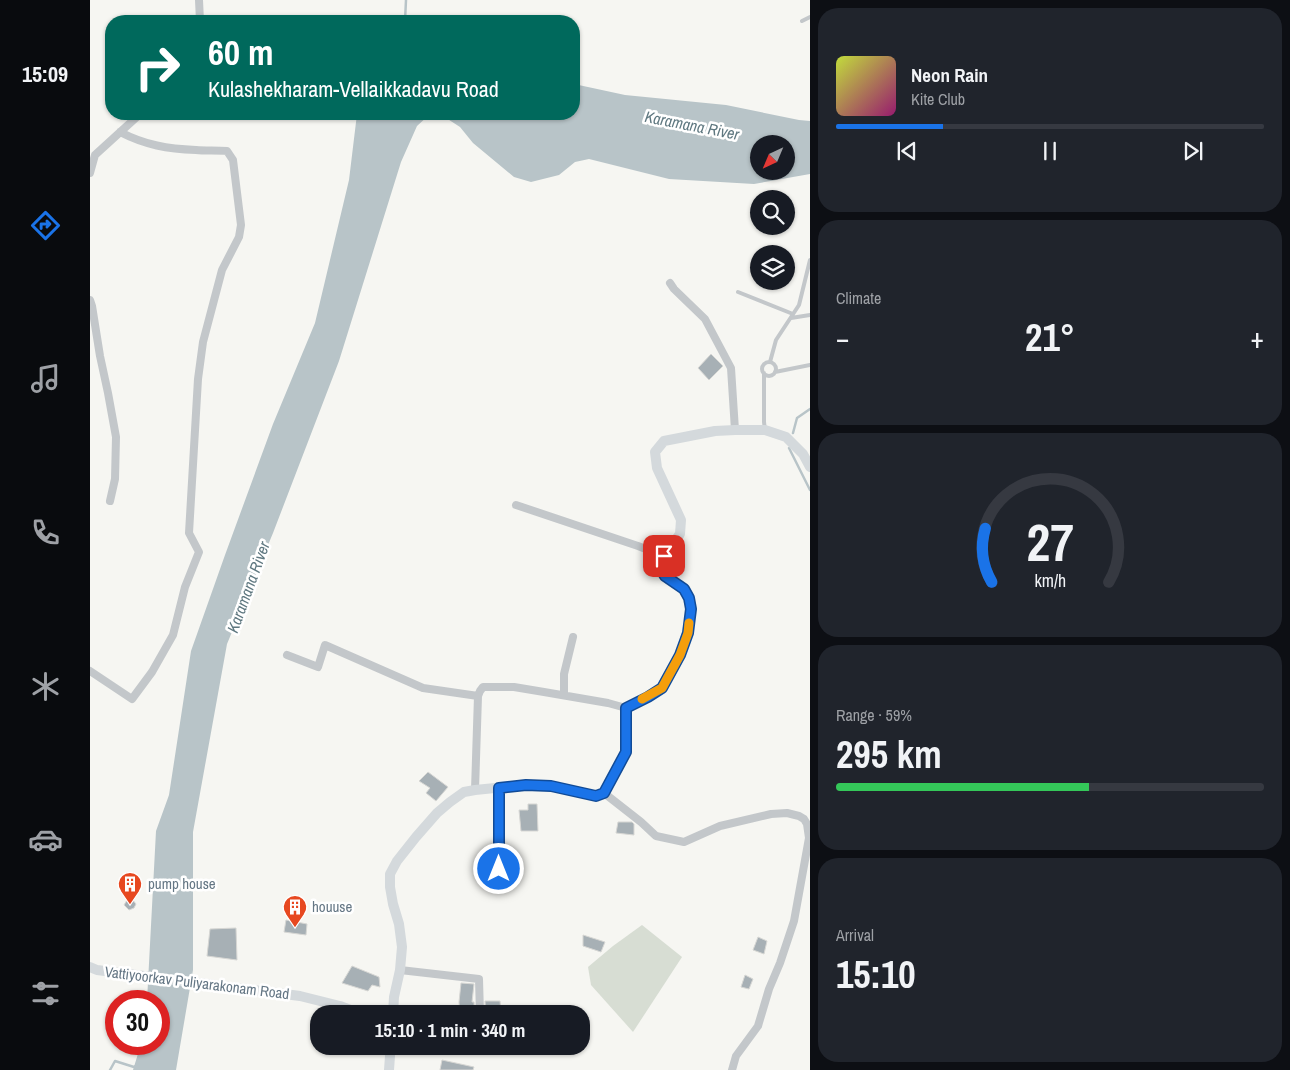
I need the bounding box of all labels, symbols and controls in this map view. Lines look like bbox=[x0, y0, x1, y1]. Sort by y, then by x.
text: 60 m bbox=[208, 29, 273, 76]
icon: right bbox=[125, 35, 190, 100]
text: 15:09 bbox=[22, 59, 68, 89]
text: Neon Rain bbox=[911, 62, 988, 88]
text: Kulashekharam-Vellaikkadavu Road bbox=[208, 74, 499, 104]
text: Kite Club bbox=[911, 88, 965, 110]
water label: Karamana River bbox=[643, 105, 742, 145]
north arrow bbox=[750, 135, 795, 180]
map controls bbox=[750, 135, 795, 290]
icon: previous bbox=[893, 137, 921, 165]
icon: pause bbox=[1036, 137, 1064, 165]
icon: next bbox=[1179, 137, 1207, 165]
button: search bbox=[750, 190, 795, 235]
icon: directions bbox=[28, 208, 63, 243]
button: layers bbox=[750, 245, 795, 290]
text: Climate bbox=[836, 287, 881, 309]
text: 21° bbox=[1025, 312, 1075, 363]
text: − bbox=[836, 319, 849, 357]
text: + bbox=[1251, 319, 1264, 357]
icon: music bbox=[28, 361, 63, 396]
text: 27 bbox=[1026, 507, 1074, 577]
icon: phone bbox=[28, 515, 63, 550]
pin bbox=[643, 535, 685, 577]
water label: Karamana River bbox=[221, 538, 275, 636]
icon: arrive bbox=[650, 542, 678, 570]
text: km/h bbox=[1034, 569, 1066, 593]
icon: climate bbox=[28, 669, 63, 704]
text: Range · 59% bbox=[836, 704, 912, 726]
text: 295 km bbox=[836, 729, 942, 780]
icon: car bbox=[28, 822, 63, 857]
position arrow bbox=[472, 842, 524, 894]
building icon: pump house bbox=[117, 871, 143, 905]
place label: pump house bbox=[148, 873, 216, 894]
building icon: houuse bbox=[282, 894, 308, 928]
place label: houuse bbox=[312, 896, 353, 917]
text: Arrival bbox=[836, 924, 874, 946]
text: 15:10 bbox=[836, 949, 916, 1000]
street label: Vattiyoorkav Puliyarakonam Road bbox=[104, 961, 291, 1004]
icon: filters bbox=[28, 976, 63, 1011]
speed limit sign: 30 bbox=[105, 990, 170, 1055]
text: 15:10 · 1 min · 340 m bbox=[375, 1017, 525, 1043]

